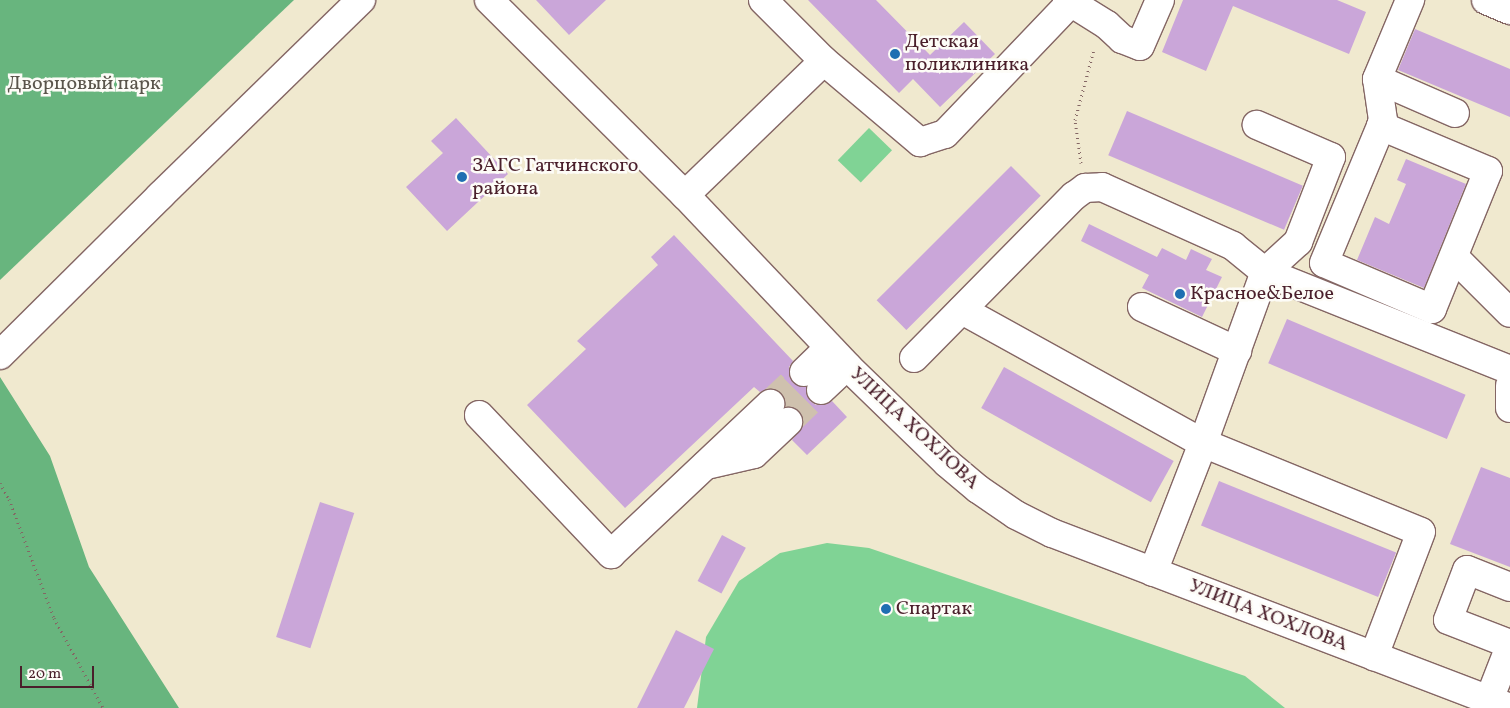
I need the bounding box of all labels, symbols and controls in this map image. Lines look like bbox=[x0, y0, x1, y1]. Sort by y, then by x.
place label: Детская поликлиника bbox=[905, 30, 1029, 77]
marker: Детская поликлиника bbox=[889, 48, 901, 60]
park label: Дворцовый парк bbox=[7, 72, 161, 96]
place label: ЗАГС Гатчинского района bbox=[472, 154, 638, 201]
marker: ЗАГС Гатчинского района bbox=[456, 171, 468, 183]
place label: Красное&Белое bbox=[1190, 282, 1334, 306]
marker: Красное&Белое bbox=[1174, 288, 1186, 300]
street label: УЛИЦА ХОХЛОВА bbox=[844, 363, 984, 495]
street label: УЛИЦА ХОХЛОВА bbox=[1185, 575, 1351, 657]
place label: Спартак bbox=[896, 597, 972, 621]
marker: Спартак bbox=[880, 603, 892, 615]
scale bar bbox=[22, 656, 96, 688]
text: 20 m bbox=[28, 664, 61, 685]

